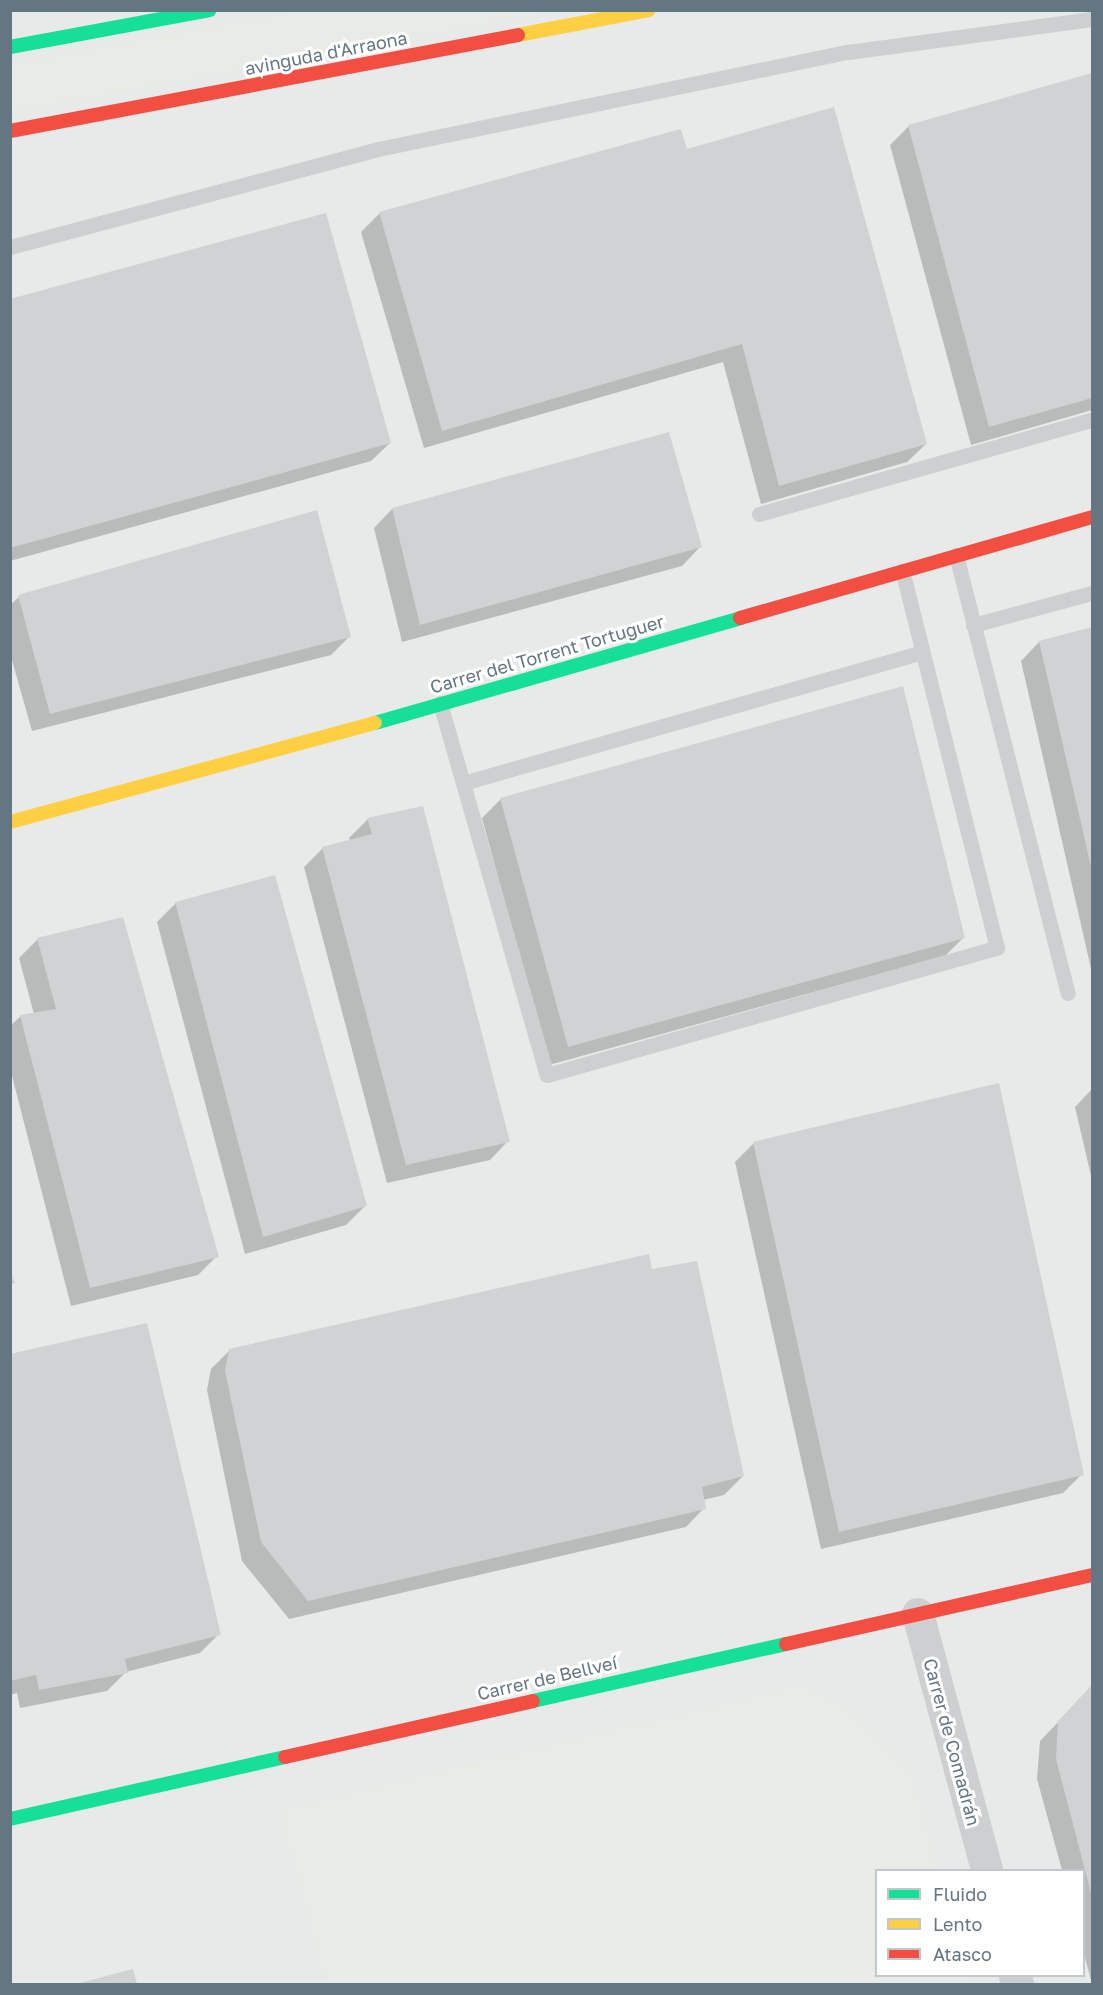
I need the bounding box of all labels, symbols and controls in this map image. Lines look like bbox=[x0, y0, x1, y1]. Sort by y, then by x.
street label: avinguda d'Arraona bbox=[243, 27, 409, 79]
street label: Carrer del Torrent Tortuguer bbox=[427, 610, 667, 698]
street label: Carrer de Bellveí bbox=[475, 1651, 619, 1705]
street label: Carrer de Comadrán bbox=[919, 1656, 985, 1828]
legend bbox=[875, 1869, 1085, 1977]
text: Fluido bbox=[933, 1883, 987, 1905]
text: Lento bbox=[933, 1913, 982, 1935]
text: Atasco bbox=[933, 1943, 992, 1965]

